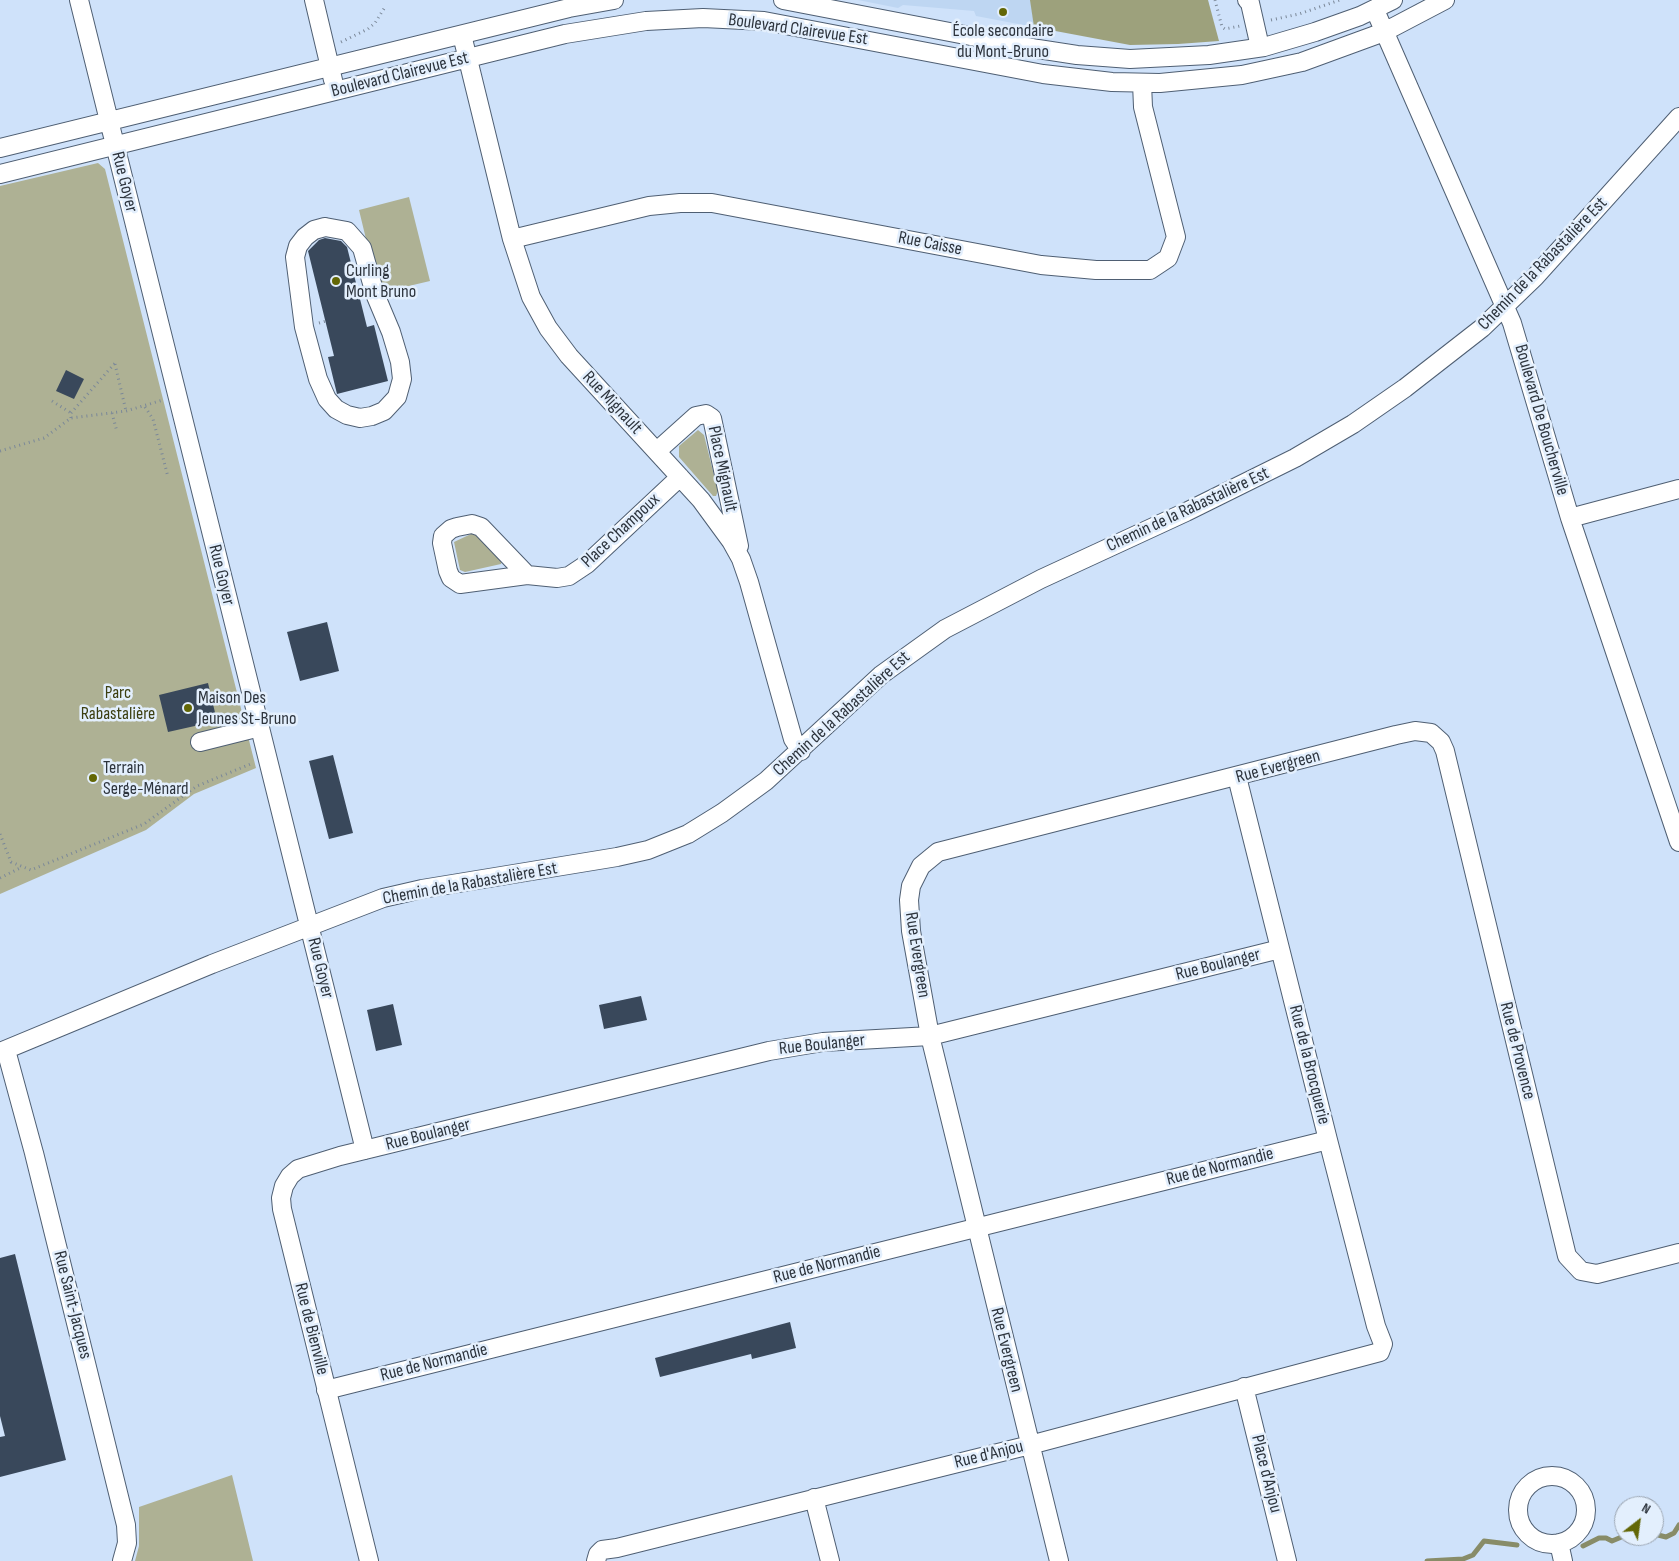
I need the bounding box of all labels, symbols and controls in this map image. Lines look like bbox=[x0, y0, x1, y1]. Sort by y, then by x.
marker: École secondaire du Mont-Bruno bbox=[997, 6, 1009, 18]
street label: Boulevard Clairevue Est bbox=[727, 10, 869, 50]
place label: École secondaire du Mont-Bruno bbox=[952, 20, 1054, 62]
street label: Boulevard Clairevue Est bbox=[329, 48, 471, 102]
street label: Rue Goyer bbox=[106, 150, 142, 214]
street label: Chemin de la Rabastalière Est bbox=[1474, 193, 1612, 335]
street label: Rue Caisse bbox=[896, 227, 964, 261]
place label: Curling Mont Bruno bbox=[346, 260, 416, 302]
marker: Curling Mont Bruno bbox=[330, 275, 342, 287]
street label: Boulevard De Boucherville bbox=[1509, 342, 1573, 498]
street label: Rue Mignault bbox=[577, 367, 647, 439]
street label: Place Mignault bbox=[702, 424, 742, 514]
street label: Chemin de la Rabastalière Est bbox=[1103, 463, 1273, 557]
street label: Place Champoux bbox=[577, 489, 665, 573]
street label: Rue Goyer bbox=[203, 543, 239, 607]
street label: Chemin de la Rabastalière Est bbox=[769, 647, 915, 781]
park label: Parc Rabastalière bbox=[81, 682, 155, 724]
place label: Maison Des Jeunes St-Bruno bbox=[198, 687, 296, 730]
marker: Maison Des Jeunes St-Bruno bbox=[182, 702, 194, 714]
street label: Rue Evergreen bbox=[1234, 745, 1322, 789]
place label: Terrain Serge-Ménard bbox=[103, 757, 189, 800]
marker: Terrain Serge-Ménard bbox=[87, 772, 99, 784]
street label: Chemin de la Rabastalière Est bbox=[381, 858, 559, 910]
street label: Rue Evergreen bbox=[900, 911, 934, 999]
street label: Rue Goyer bbox=[302, 936, 338, 1000]
street label: Rue Boulanger bbox=[1173, 944, 1263, 986]
street label: Rue de Provence bbox=[1494, 1000, 1540, 1102]
street label: Rue de la Brocquerie bbox=[1284, 1003, 1334, 1127]
street label: Rue Boulanger bbox=[778, 1030, 866, 1060]
street label: Rue Boulanger bbox=[383, 1114, 473, 1156]
street label: Rue de Normandie bbox=[1164, 1143, 1276, 1191]
street label: Rue de Normandie bbox=[771, 1241, 883, 1289]
street label: Rue Saint-Jacques bbox=[48, 1249, 96, 1361]
street label: Rue de Bienville bbox=[289, 1281, 333, 1377]
street label: Rue Evergreen bbox=[985, 1306, 1027, 1394]
street label: Rue de Normandie bbox=[378, 1339, 490, 1387]
street label: Place d'Anjou bbox=[1246, 1433, 1286, 1515]
street label: Rue d'Anjou bbox=[952, 1436, 1026, 1474]
north arrow bbox=[1614, 1496, 1664, 1546]
text: N bbox=[1639, 1499, 1654, 1518]

